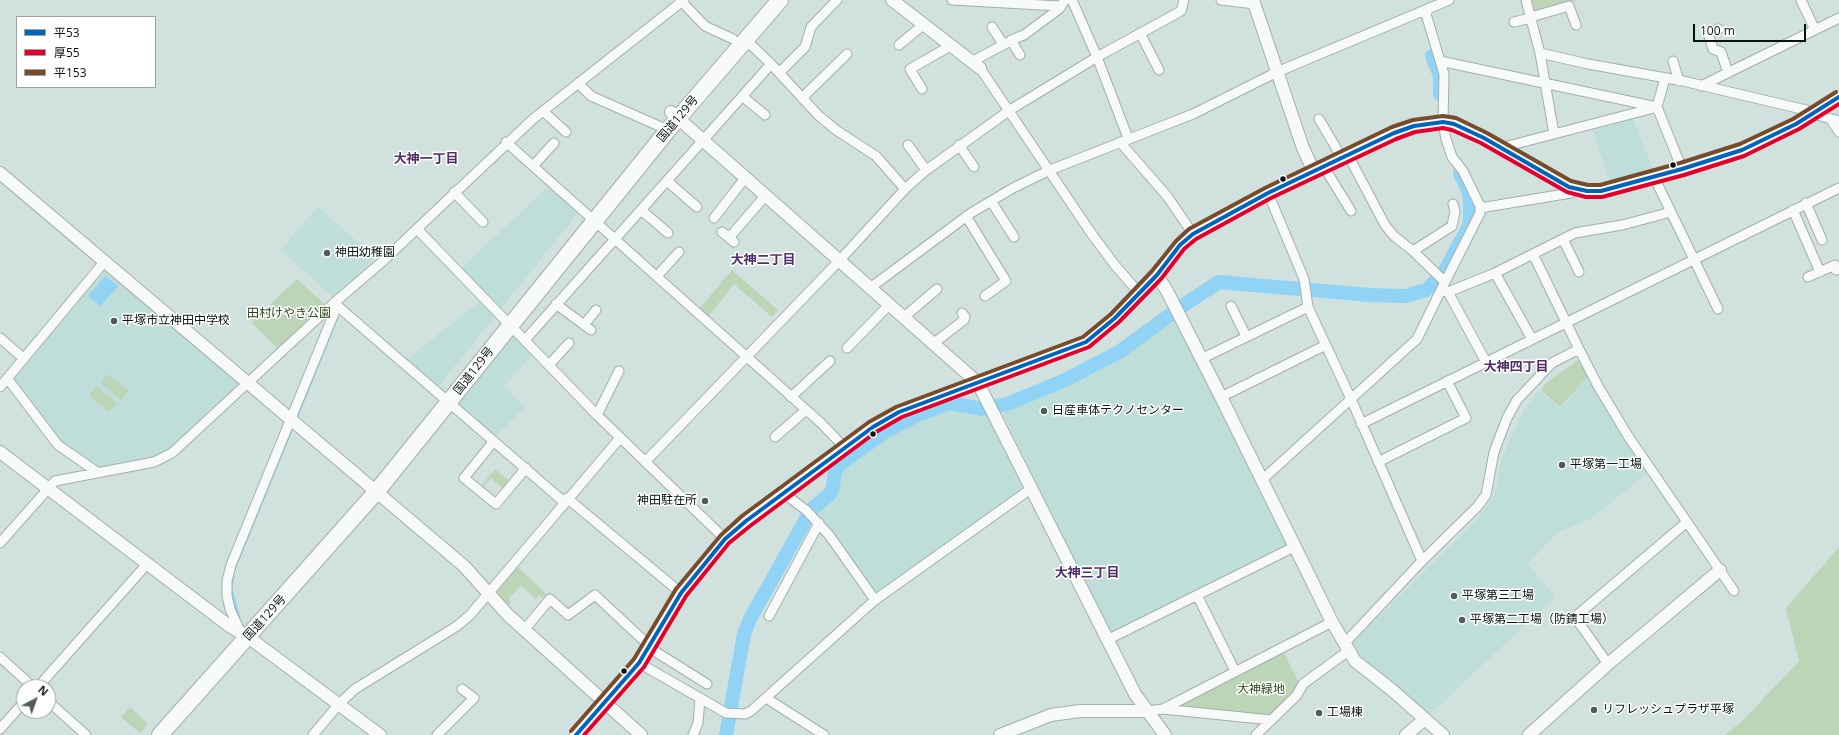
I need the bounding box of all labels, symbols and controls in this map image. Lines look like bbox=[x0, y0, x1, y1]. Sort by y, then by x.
legend bbox=[16, 16, 156, 88]
scale bar bbox=[1695, 16, 1808, 42]
text: 100 m bbox=[1700, 22, 1735, 39]
text: 平53 bbox=[54, 24, 80, 41]
text: 厚55 bbox=[54, 44, 80, 61]
text: 平153 bbox=[54, 64, 87, 81]
street label: 国道129号 bbox=[654, 93, 702, 145]
district label: 大神一丁目 bbox=[394, 151, 458, 167]
unlabelled marker bbox=[1668, 160, 1678, 170]
unlabelled marker bbox=[1278, 174, 1288, 184]
place label: 神田幼稚園 bbox=[335, 246, 395, 260]
marker: 神田幼稚園 bbox=[322, 248, 332, 258]
district label: 大神二丁目 bbox=[731, 252, 795, 268]
park label: 田村けやき公園 bbox=[247, 307, 331, 321]
place label: 平塚市立神田中学校 bbox=[122, 314, 230, 328]
marker: 平塚市立神田中学校 bbox=[109, 316, 119, 326]
street label: 国道129号 bbox=[451, 344, 497, 398]
district label: 大神四丁目 bbox=[1484, 359, 1548, 375]
place label: 日産車体テクノセンター bbox=[1052, 404, 1184, 418]
marker: 日産車体テクノセンター bbox=[1039, 406, 1049, 416]
unlabelled marker bbox=[868, 429, 878, 439]
place label: 平塚第一工場 bbox=[1570, 458, 1642, 472]
marker: 平塚第一工場 bbox=[1557, 460, 1567, 470]
place label: 神田駐在所 bbox=[637, 494, 697, 508]
marker: 神田駐在所 bbox=[700, 496, 710, 506]
district label: 大神三丁目 bbox=[1055, 565, 1119, 581]
place label: 平塚第三工場 bbox=[1462, 589, 1534, 603]
marker: 平塚第三工場 bbox=[1449, 591, 1459, 601]
street label: 国道129号 bbox=[241, 592, 289, 644]
place label: 平塚第二工場（防錆工場） bbox=[1470, 613, 1614, 627]
marker: 平塚第二工場（防錆工場） bbox=[1457, 615, 1467, 625]
unlabelled marker bbox=[619, 666, 629, 676]
north arrow bbox=[16, 679, 56, 719]
text: N bbox=[35, 682, 52, 699]
park label: 大神緑地 bbox=[1237, 683, 1285, 697]
place label: リフレッシュプラザ平塚 bbox=[1602, 703, 1734, 717]
marker: リフレッシュプラザ平塚 bbox=[1589, 705, 1599, 715]
place label: 工場棟 bbox=[1327, 706, 1363, 720]
marker: 工場棟 bbox=[1314, 708, 1324, 718]

